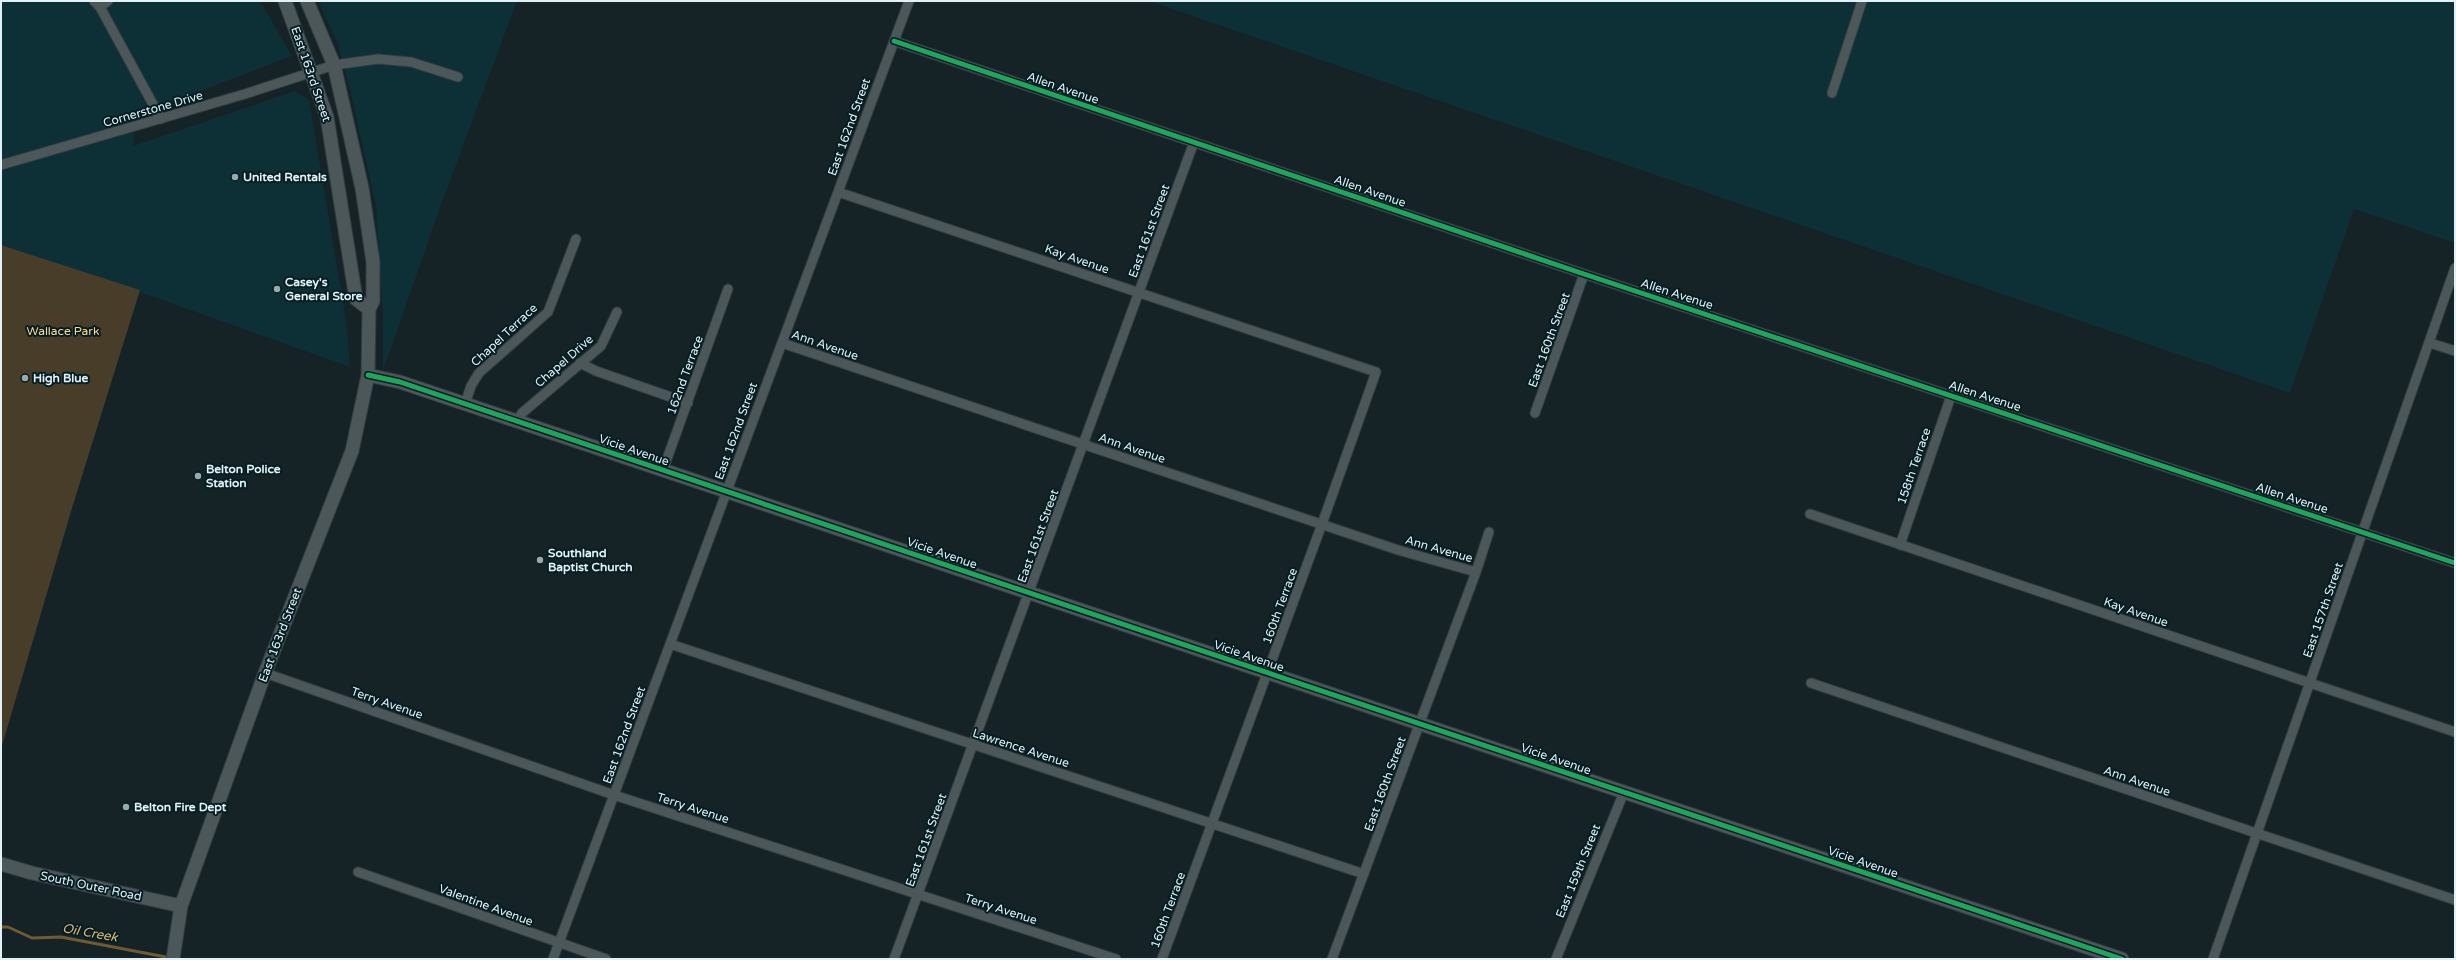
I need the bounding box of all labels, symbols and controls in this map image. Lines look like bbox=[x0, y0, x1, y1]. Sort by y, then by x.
street label: East 163rd Street bbox=[288, 25, 334, 124]
street label: Allen Avenue bbox=[1025, 69, 1101, 107]
street label: East 162nd Street bbox=[825, 76, 873, 178]
street label: Cornerstone Drive bbox=[102, 88, 205, 130]
place label: United Rentals bbox=[243, 170, 327, 184]
marker: United Rentals bbox=[230, 172, 240, 182]
street label: Allen Avenue bbox=[1332, 172, 1408, 210]
street label: East 161st Street bbox=[1126, 182, 1172, 279]
street label: Kay Avenue bbox=[1043, 241, 1111, 277]
place label: Casey's General Store bbox=[285, 275, 363, 303]
street label: Allen Avenue bbox=[1639, 276, 1715, 312]
marker: Casey's General Store bbox=[272, 284, 282, 294]
street label: East 160th Street bbox=[1525, 290, 1573, 389]
street label: Chapel Terrace bbox=[468, 301, 540, 369]
park label: Wallace Park bbox=[26, 324, 100, 338]
street label: Ann Avenue bbox=[790, 327, 860, 363]
street label: Chapel Drive bbox=[532, 332, 596, 390]
street label: 162nd Terrace bbox=[664, 333, 706, 416]
place label: High Blue bbox=[33, 371, 88, 386]
marker: High Blue bbox=[20, 373, 30, 383]
street label: Allen Avenue bbox=[1947, 378, 2023, 414]
street label: East 162nd Street bbox=[712, 380, 760, 482]
street label: 158th Terrace bbox=[1894, 426, 1934, 506]
street label: Ann Avenue bbox=[1097, 430, 1167, 466]
street label: Vicie Avenue bbox=[597, 431, 671, 469]
place label: Belton Police Station bbox=[206, 462, 281, 490]
marker: Belton Police Station bbox=[193, 471, 203, 481]
street label: Allen Avenue bbox=[2254, 480, 2330, 516]
street label: East 161st Street bbox=[1015, 487, 1061, 584]
street label: Ann Avenue bbox=[1404, 533, 1475, 565]
street label: Vicie Avenue bbox=[905, 534, 979, 572]
place label: Southland Baptist Church bbox=[548, 546, 633, 575]
marker: Southland Baptist Church bbox=[535, 555, 545, 565]
street label: East 157th Street bbox=[2300, 560, 2346, 659]
street label: 160th Terrace bbox=[1260, 566, 1300, 646]
street label: East 163rd Street bbox=[256, 586, 305, 684]
street label: Kay Avenue bbox=[2102, 594, 2170, 630]
street label: Vicie Avenue bbox=[1212, 637, 1286, 675]
street label: Terry Avenue bbox=[349, 684, 425, 722]
street label: East 162nd Street bbox=[600, 684, 648, 786]
street label: Lawrence Avenue bbox=[971, 726, 1071, 770]
street label: East 160th Street bbox=[1361, 734, 1409, 833]
street label: Vicie Avenue bbox=[1519, 740, 1593, 778]
street label: Ann Avenue bbox=[2102, 763, 2172, 799]
street label: Terry Avenue bbox=[655, 790, 731, 826]
street label: East 161st Street bbox=[903, 791, 949, 888]
place label: Belton Fire Dept bbox=[134, 800, 227, 815]
marker: Belton Fire Dept bbox=[121, 802, 131, 812]
street label: East 159th Street bbox=[1553, 822, 1603, 920]
street label: Vicie Avenue bbox=[1826, 843, 1900, 881]
street label: South Outer Road bbox=[39, 868, 143, 904]
street label: 160th Terrace bbox=[1148, 870, 1188, 950]
street label: Valentine Avenue bbox=[437, 881, 535, 929]
street label: Terry Avenue bbox=[963, 891, 1039, 927]
water label: Oil Creek bbox=[61, 920, 120, 946]

